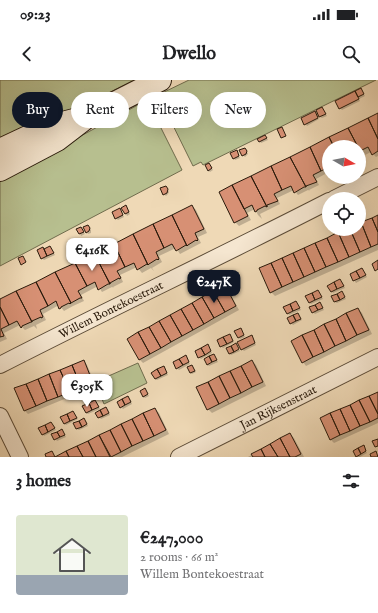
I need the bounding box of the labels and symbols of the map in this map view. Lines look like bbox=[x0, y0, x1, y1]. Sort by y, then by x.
north arrow bbox=[322, 140, 366, 184]
pin: €416K bbox=[64, 238, 120, 272]
pin: €247K bbox=[186, 270, 242, 304]
street label: Willem Bontekoestraat bbox=[56, 277, 166, 342]
pin: €305K bbox=[59, 374, 115, 408]
street label: Jan Rijksenstraat bbox=[236, 382, 319, 434]

